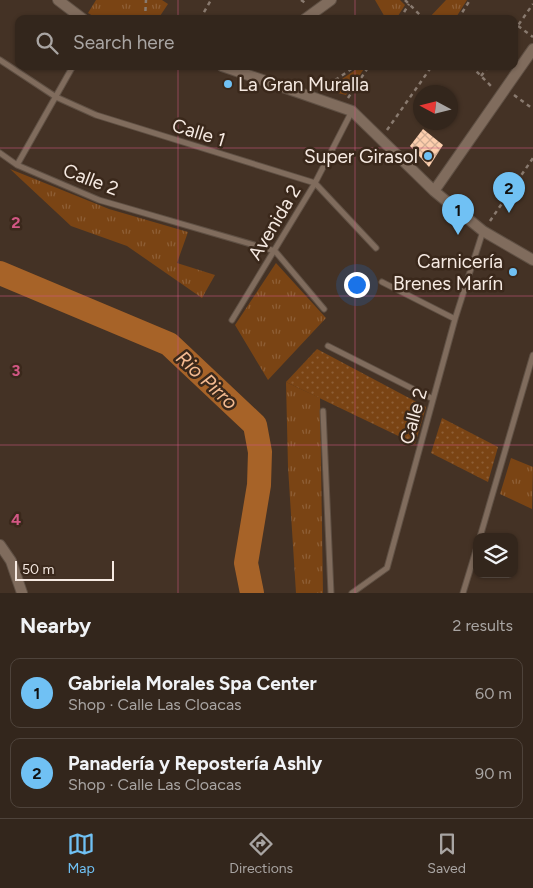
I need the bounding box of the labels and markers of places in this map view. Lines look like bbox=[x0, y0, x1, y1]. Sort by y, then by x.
place label: La Gran Muralla bbox=[238, 73, 369, 96]
marker: La Gran Muralla bbox=[222, 78, 234, 90]
place label: Super Girasol bbox=[304, 145, 418, 168]
marker: Super Girasol bbox=[422, 150, 434, 162]
pin: 2 bbox=[493, 172, 525, 213]
pin: 1 bbox=[442, 194, 474, 235]
place label: Carnicería Brenes Marín bbox=[393, 250, 503, 295]
marker: Carnicería Brenes Marín bbox=[507, 266, 519, 278]

